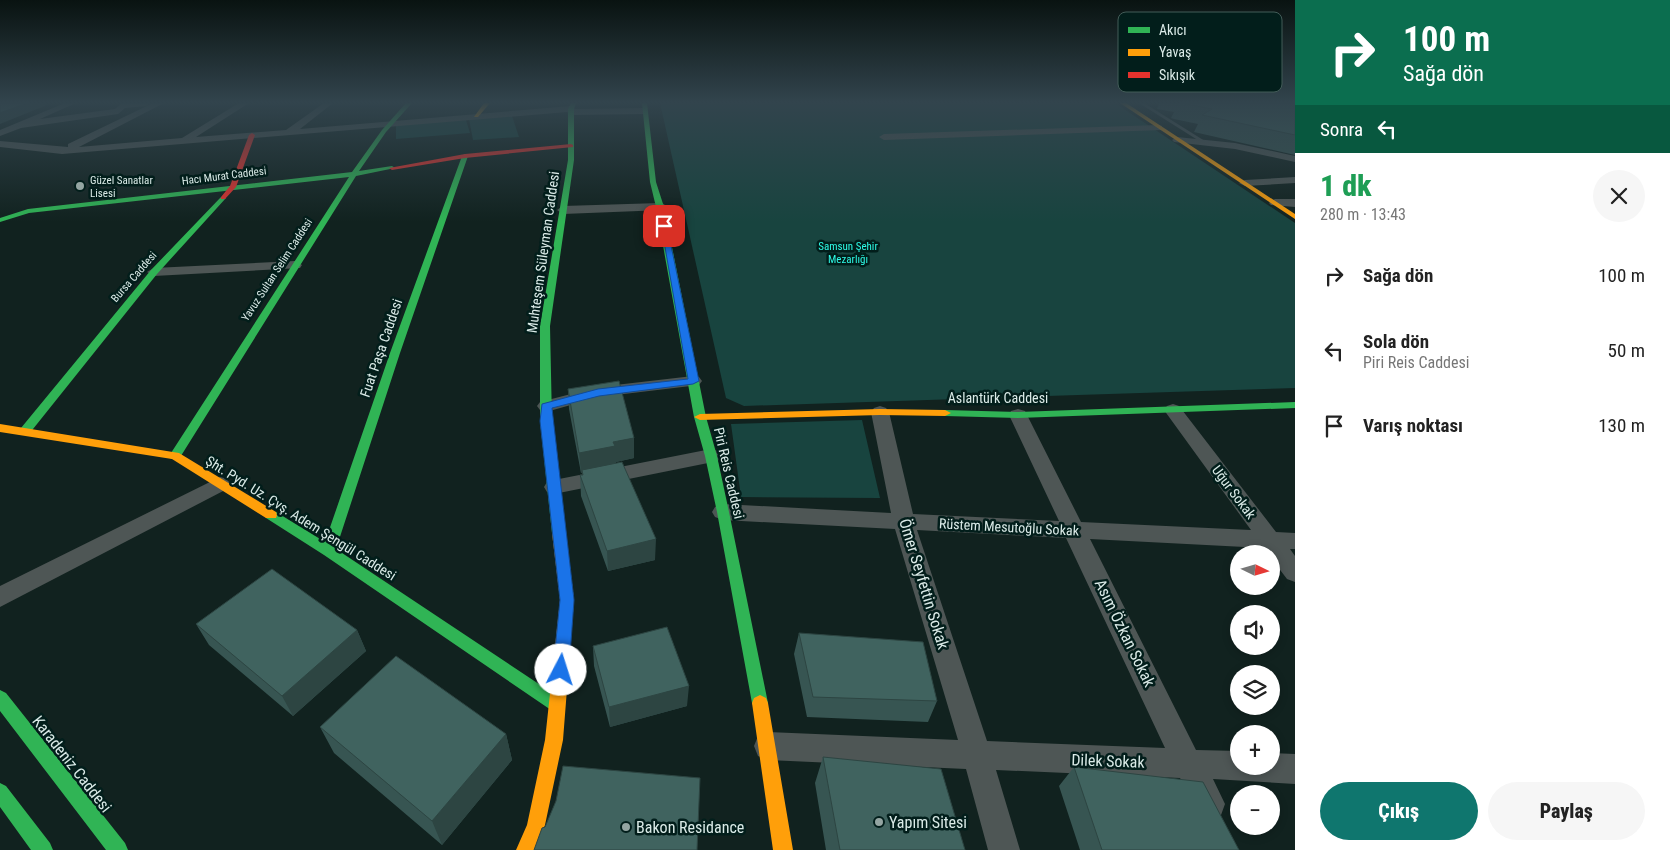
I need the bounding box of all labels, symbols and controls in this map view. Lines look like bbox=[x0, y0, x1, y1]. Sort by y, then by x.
legend bbox=[1118, 12, 1282, 92]
text: 100 m bbox=[1403, 19, 1490, 60]
icon: right bbox=[1320, 20, 1385, 85]
text: Akıcı bbox=[1159, 22, 1186, 38]
text: Yavaş bbox=[1159, 44, 1191, 60]
text: Sağa dön bbox=[1403, 61, 1484, 86]
text: Sıkışık bbox=[1159, 67, 1196, 83]
icon: left bbox=[1373, 115, 1401, 143]
text: Sonra bbox=[1320, 118, 1363, 141]
street label: Hacı Murat Caddesi bbox=[181, 164, 267, 188]
text: 1 dk bbox=[1320, 168, 1372, 203]
street label: Muhteşem Süleyman Caddesi bbox=[524, 170, 562, 334]
button: close bbox=[1593, 170, 1645, 222]
place label: Güzel Sanatlar Lisesi bbox=[90, 174, 153, 200]
marker: Güzel Sanatlar Lisesi bbox=[74, 180, 86, 192]
pin bbox=[643, 205, 685, 247]
text: 280 m · 13:43 bbox=[1320, 205, 1406, 224]
icon: arrive bbox=[650, 212, 678, 240]
street label: Yavuz Sultan Selim Caddesi bbox=[239, 216, 315, 324]
park label: Samsun Şehir Mezarlığı bbox=[818, 240, 878, 266]
street label: Bursa Caddesi bbox=[109, 249, 159, 305]
icon: right bbox=[1320, 262, 1348, 290]
text: Sağa dön bbox=[1363, 264, 1433, 287]
text: 100 m bbox=[1598, 264, 1645, 287]
street label: Fuat Paşa Caddesi bbox=[357, 297, 405, 399]
text: Sola dön bbox=[1363, 330, 1429, 353]
icon: left bbox=[1320, 337, 1348, 365]
text: 50 m bbox=[1608, 339, 1645, 362]
text: Piri Reis Caddesi bbox=[1363, 353, 1469, 372]
street label: Aslantürk Caddesi bbox=[948, 390, 1048, 406]
icon: arrive bbox=[1320, 412, 1348, 440]
text: Varış noktası bbox=[1363, 414, 1463, 437]
text: 130 m bbox=[1598, 414, 1645, 437]
street label: Piri Reis Caddesi bbox=[711, 426, 747, 520]
street label: Şht. Pyd. Uz. Çvş. Adem Şengül Caddesi bbox=[203, 453, 399, 583]
street label: Uğur Sokak bbox=[1209, 462, 1260, 522]
street label: Rüstem Mesutoğlu Sokak bbox=[939, 515, 1080, 539]
street label: Ömer Seyfettin Sokak bbox=[895, 516, 953, 652]
north arrow bbox=[1230, 545, 1280, 595]
map controls bbox=[1230, 545, 1280, 835]
street label: Asım Özkan Sokak bbox=[1091, 576, 1160, 691]
button: sound bbox=[1230, 605, 1280, 655]
position arrow bbox=[534, 643, 586, 695]
button: layers bbox=[1230, 665, 1280, 715]
street label: Karadeniz Caddesi bbox=[28, 712, 116, 816]
button: + bbox=[1230, 725, 1280, 775]
street label: Dilek Sokak bbox=[1071, 750, 1146, 772]
button: Çıkış bbox=[1320, 782, 1478, 840]
button: Paylaş bbox=[1488, 782, 1645, 840]
button: − bbox=[1230, 785, 1280, 835]
place label: Yapım Sitesi bbox=[889, 813, 967, 832]
marker: Yapım Sitesi bbox=[873, 816, 885, 828]
place label: Bakon Residance bbox=[636, 818, 744, 837]
marker: Bakon Residance bbox=[620, 821, 632, 833]

